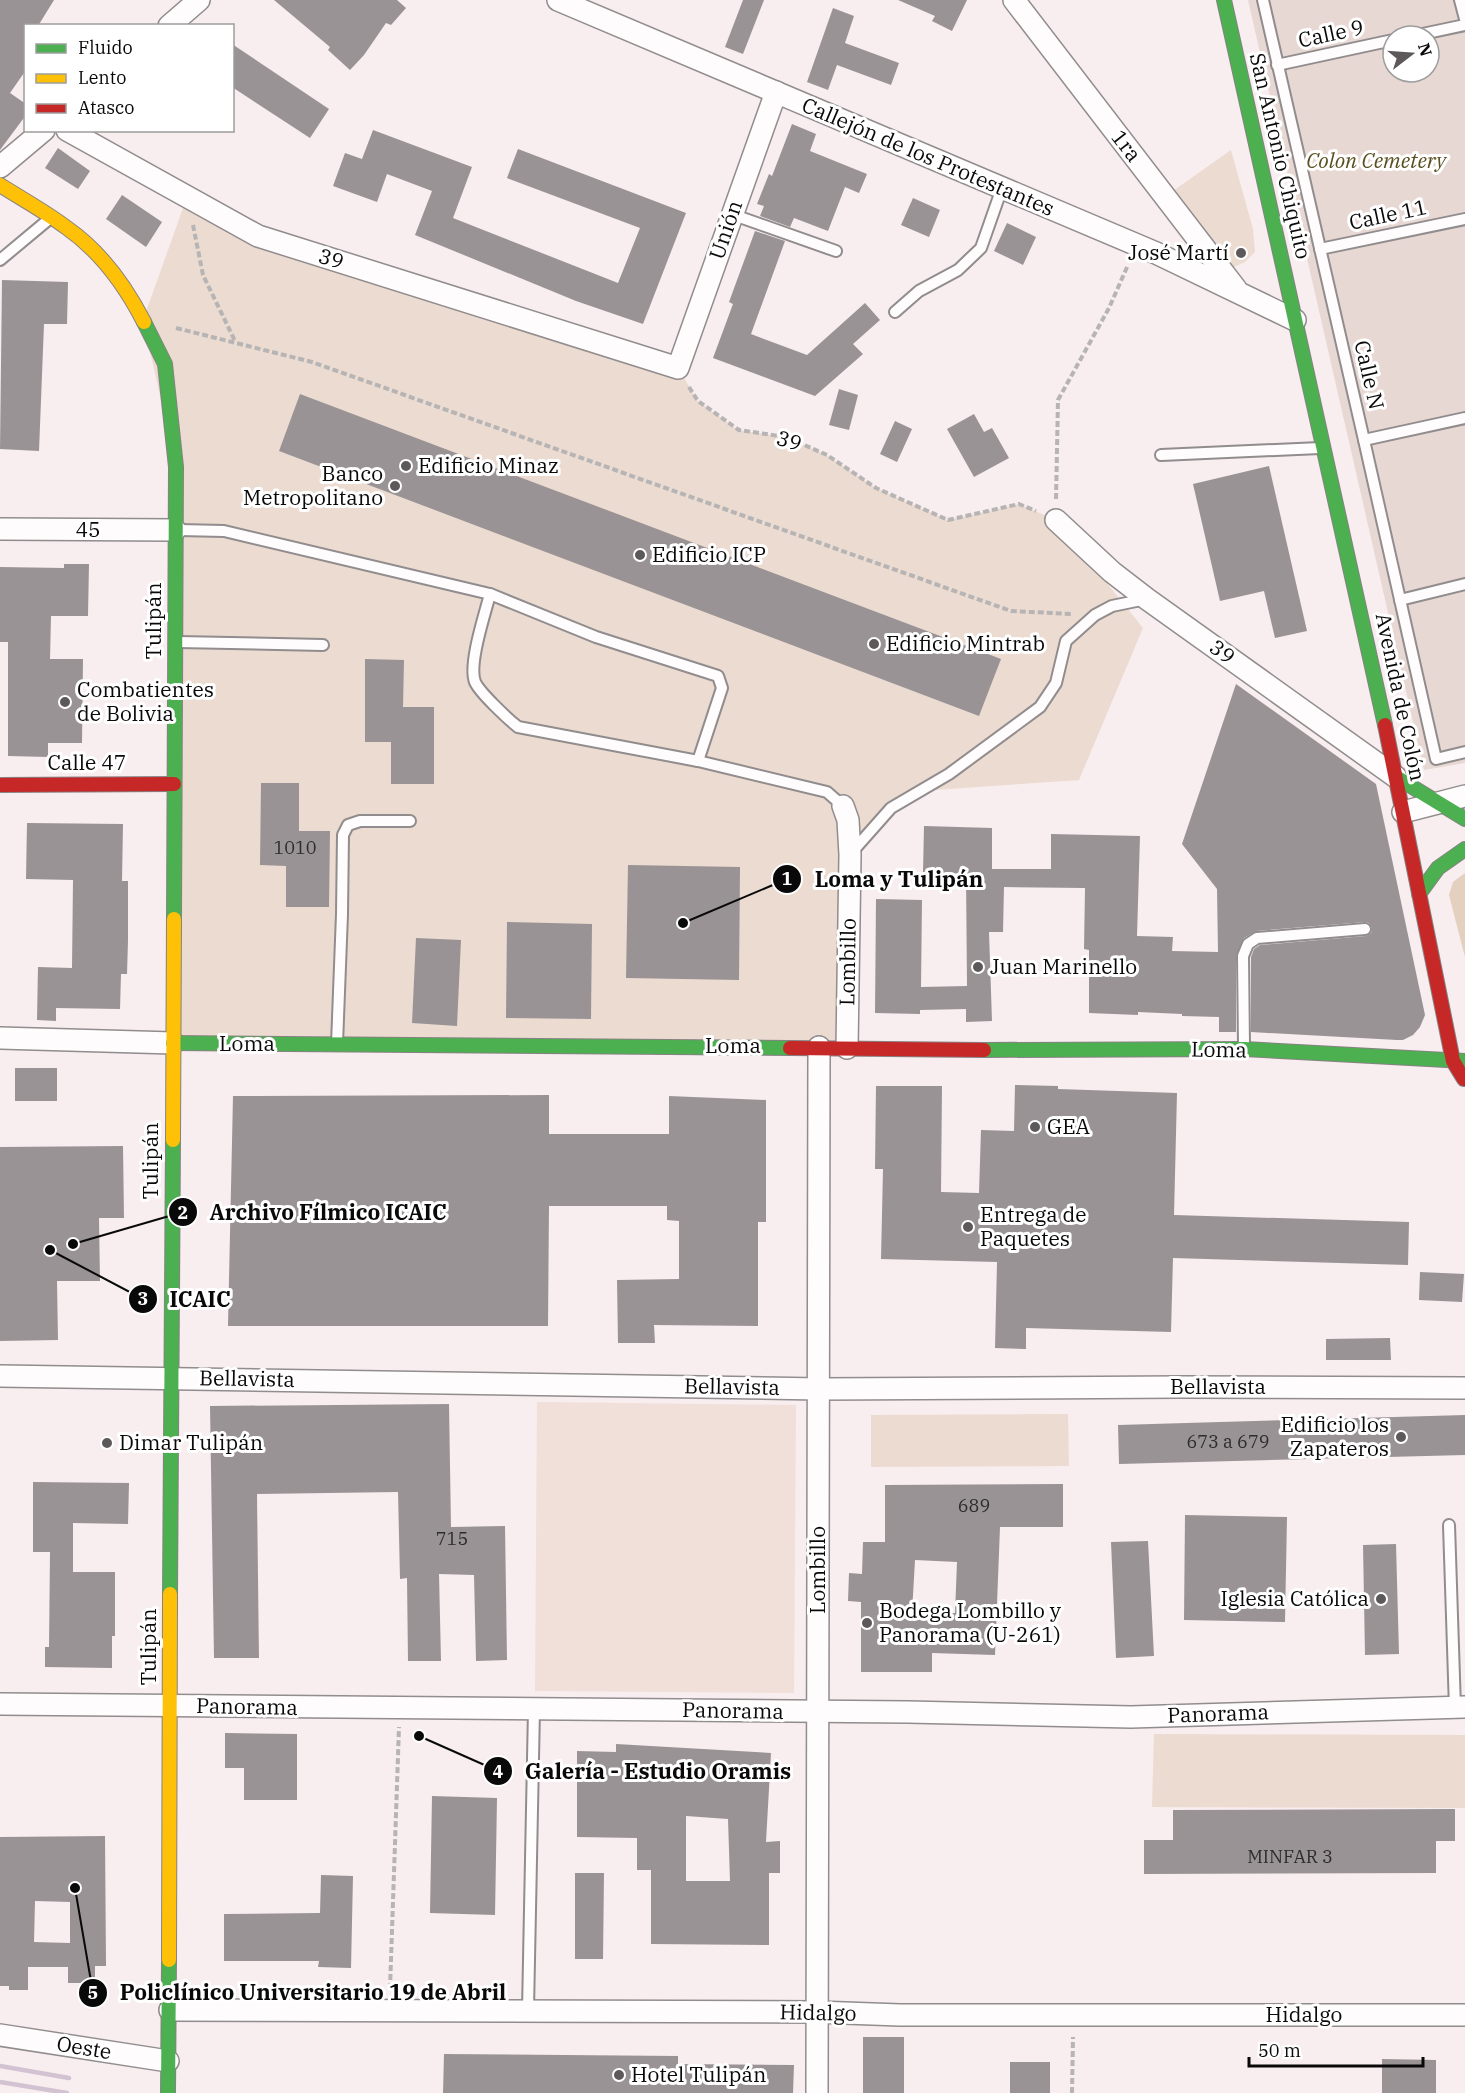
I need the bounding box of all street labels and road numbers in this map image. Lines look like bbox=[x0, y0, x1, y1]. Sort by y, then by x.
street label: Calle 9 bbox=[1295, 12, 1366, 54]
street label: San Antonio Chiquito bbox=[1244, 50, 1318, 262]
street label: Callejón de los Protestantes bbox=[798, 90, 1059, 222]
street label: 1ra bbox=[1105, 124, 1148, 167]
street label: Calle 11 bbox=[1346, 192, 1429, 236]
street label: Unión bbox=[702, 196, 748, 263]
street label: 39 bbox=[315, 241, 347, 275]
street label: Calle N bbox=[1348, 338, 1391, 412]
street label: 39 bbox=[773, 423, 805, 457]
street label: 45 bbox=[75, 515, 101, 543]
street label: Tulipán bbox=[139, 582, 167, 660]
street label: Avenida de Colón bbox=[1370, 610, 1432, 783]
street label: 39 bbox=[1204, 632, 1241, 670]
street label: Calle 47 bbox=[48, 748, 126, 776]
street label: Lombillo bbox=[832, 918, 862, 1006]
street label: Loma bbox=[219, 1029, 275, 1057]
street label: Loma bbox=[705, 1031, 761, 1059]
street label: Loma bbox=[1191, 1035, 1247, 1063]
street label: Tulipán bbox=[136, 1122, 164, 1200]
street label: Bellavista bbox=[199, 1363, 295, 1393]
street label: Bellavista bbox=[684, 1371, 780, 1401]
street label: Bellavista bbox=[1170, 1372, 1266, 1400]
street label: Lombillo bbox=[803, 1526, 831, 1614]
street label: Tulipán bbox=[134, 1608, 162, 1686]
street label: Panorama bbox=[196, 1691, 298, 1721]
street label: Panorama bbox=[682, 1695, 784, 1725]
street label: Panorama bbox=[1167, 1697, 1269, 1729]
street label: Hidalgo bbox=[779, 1997, 857, 2027]
street label: Hidalgo bbox=[1266, 2000, 1342, 2028]
street label: Oeste bbox=[55, 2029, 114, 2065]

